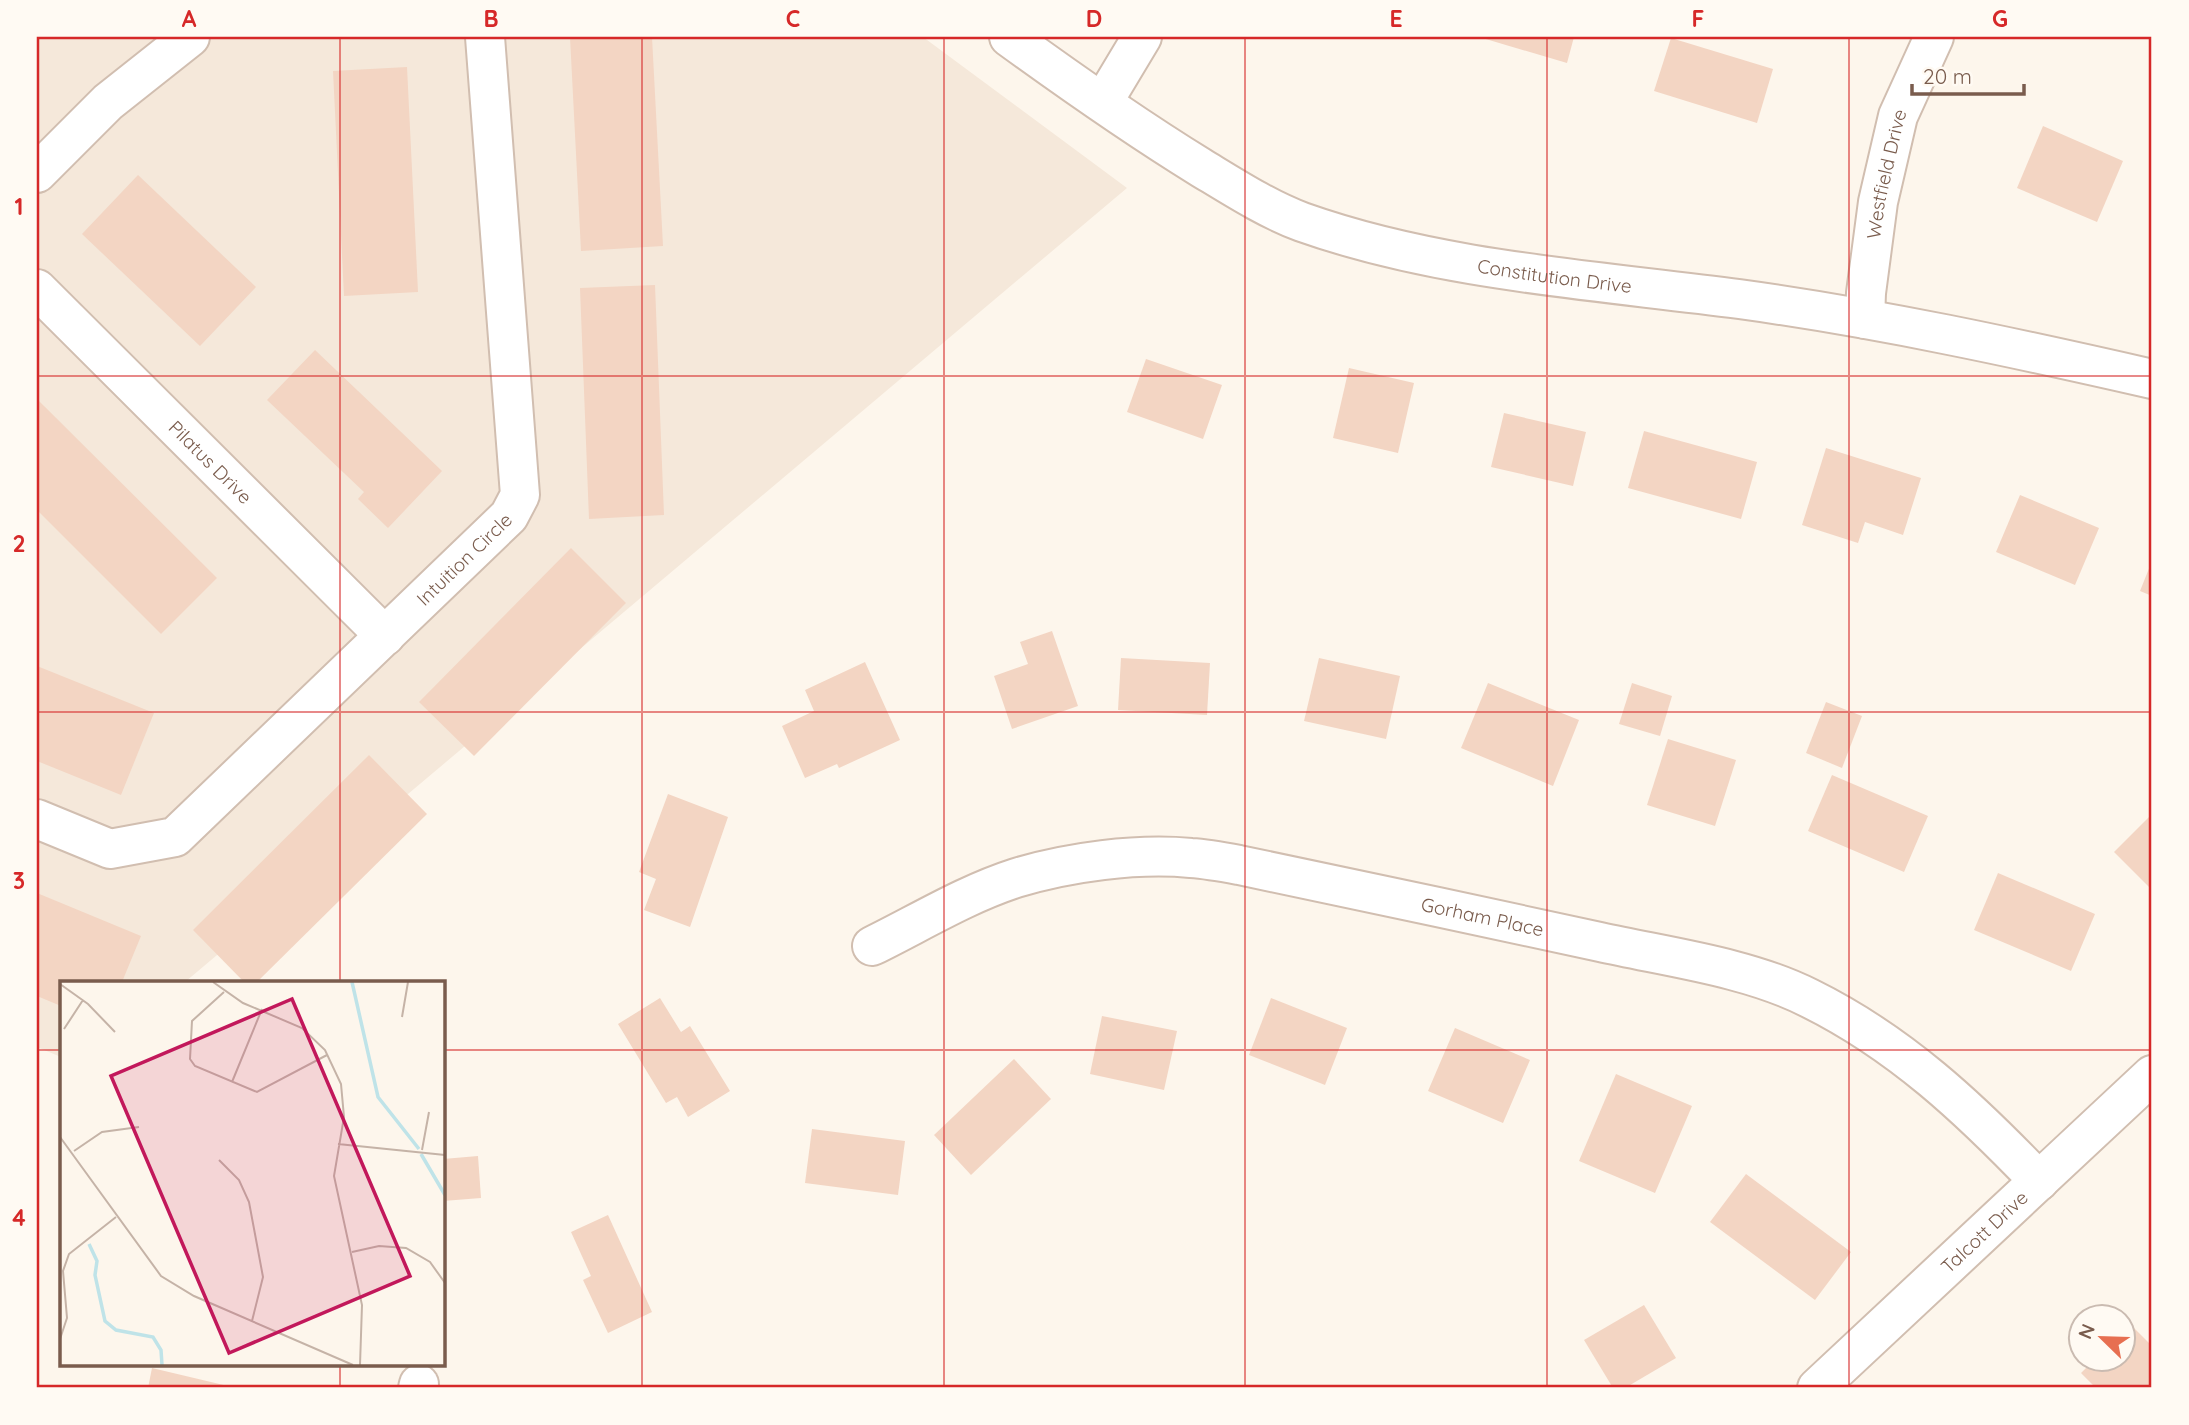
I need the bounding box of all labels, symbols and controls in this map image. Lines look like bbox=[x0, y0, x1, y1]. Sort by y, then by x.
text: A bbox=[182, 4, 197, 33]
text: B bbox=[483, 4, 499, 33]
text: C bbox=[786, 4, 800, 33]
text: D bbox=[1086, 4, 1102, 33]
text: E bbox=[1389, 4, 1403, 33]
text: F bbox=[1692, 4, 1704, 33]
text: G bbox=[1992, 4, 2008, 33]
scale bar bbox=[1912, 52, 2024, 96]
text: 20 m bbox=[1923, 63, 1972, 89]
street label: Westfield Drive bbox=[1861, 105, 1912, 240]
text: 1 bbox=[15, 192, 23, 221]
street label: Constitution Drive bbox=[1476, 254, 1633, 298]
street label: Pilatus Drive bbox=[164, 415, 257, 509]
street label: Intuition Circle bbox=[411, 508, 517, 611]
text: 2 bbox=[12, 529, 26, 558]
text: 3 bbox=[13, 866, 25, 895]
street label: Gorham Place bbox=[1419, 892, 1546, 942]
inset map bbox=[60, 981, 444, 1366]
street label: Talcott Drive bbox=[1936, 1185, 2033, 1278]
text: 4 bbox=[12, 1203, 26, 1232]
north arrow bbox=[2066, 1302, 2136, 1372]
text: N bbox=[2073, 1320, 2100, 1342]

